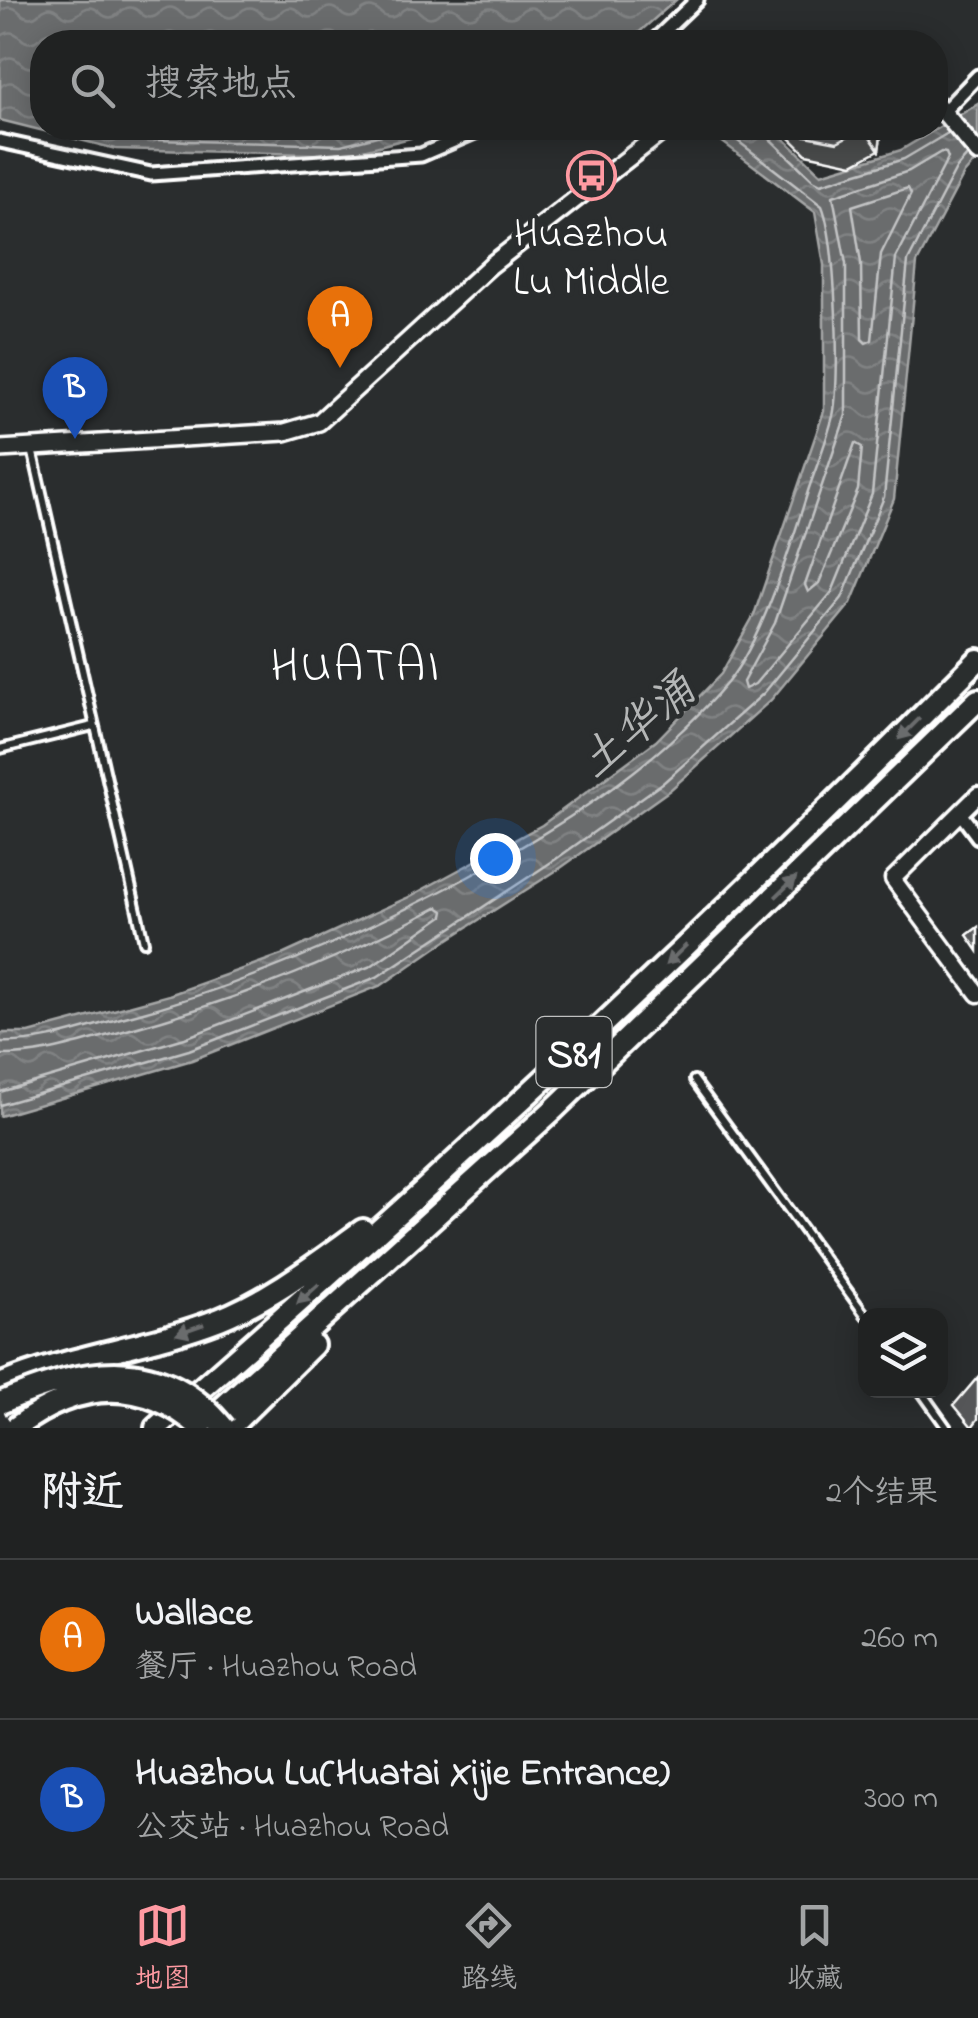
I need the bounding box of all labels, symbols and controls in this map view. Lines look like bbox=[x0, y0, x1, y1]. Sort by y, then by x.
search box bbox=[30, 30, 948, 140]
icon: search bbox=[65, 58, 120, 113]
text: 搜索地点 bbox=[145, 58, 297, 114]
bus stop icon: Huazhou Lu Middle bbox=[565, 149, 617, 201]
place label: Huazhou Lu Middle bbox=[513, 205, 669, 314]
pin: A bbox=[308, 286, 372, 368]
pin: B bbox=[42, 356, 108, 439]
district label: HUATAI bbox=[270, 633, 442, 703]
water label: 土华涌 bbox=[566, 659, 713, 797]
one-way arrow bbox=[897, 717, 921, 741]
your location bbox=[470, 833, 521, 884]
one-way arrow bbox=[773, 876, 797, 900]
one-way arrow bbox=[664, 944, 688, 967]
road number: S81 bbox=[536, 1017, 612, 1087]
one-way arrow bbox=[296, 1282, 320, 1305]
map controls bbox=[858, 1308, 948, 1398]
button: layers bbox=[858, 1308, 948, 1398]
one-way arrow bbox=[174, 1323, 204, 1338]
text: 附近 bbox=[40, 1464, 124, 1525]
text: 2个结果 bbox=[826, 1471, 938, 1518]
text: Wallace bbox=[135, 1587, 252, 1643]
text: A bbox=[63, 1616, 82, 1663]
text: 260 m bbox=[861, 1616, 938, 1663]
text: 餐厅 · Huazhou Road bbox=[135, 1645, 417, 1692]
text: Huazhou Lu(Huatai Xijie Entrance) bbox=[135, 1747, 670, 1803]
text: B bbox=[62, 1776, 83, 1823]
text: 300 m bbox=[864, 1776, 938, 1823]
text: 公交站 · Huazhou Road bbox=[135, 1805, 449, 1852]
tab: 地图 bbox=[135, 1898, 191, 2001]
tab: 路线 bbox=[461, 1898, 517, 2001]
tab: 收藏 bbox=[787, 1898, 843, 2001]

